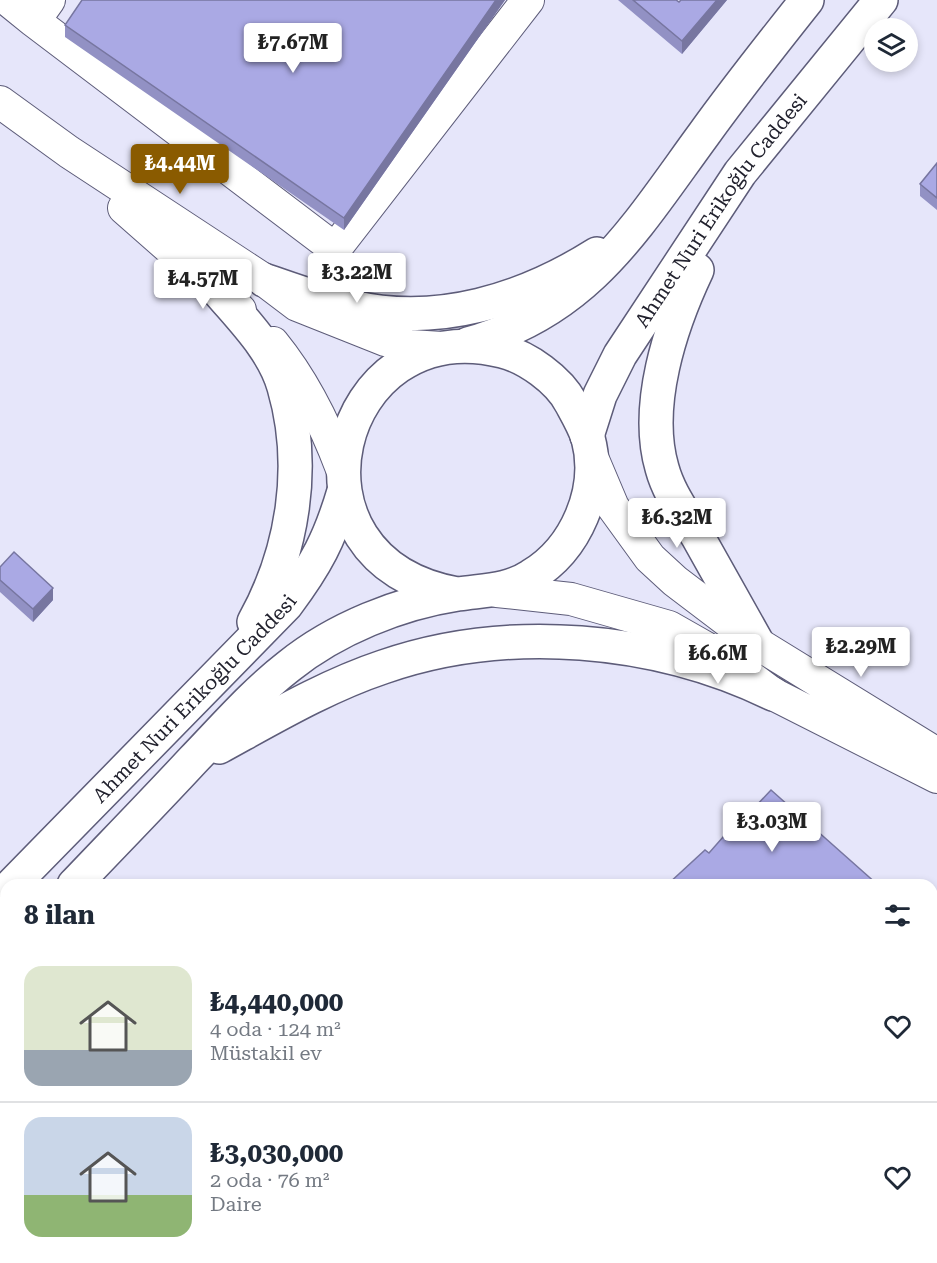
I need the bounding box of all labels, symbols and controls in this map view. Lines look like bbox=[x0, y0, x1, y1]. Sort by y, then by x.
map controls bbox=[864, 18, 918, 72]
button: layers bbox=[864, 18, 918, 72]
pin: ₺7.67M bbox=[244, 23, 342, 74]
text: ₺7.67M bbox=[258, 30, 328, 54]
street label: Ahmet Nuri Erikoğlu Caddesi bbox=[630, 89, 812, 332]
pin: ₺4.44M bbox=[131, 144, 229, 195]
text: ₺4.44M bbox=[145, 151, 215, 175]
pin: ₺3.22M bbox=[308, 253, 406, 304]
pin: ₺4.57M bbox=[154, 259, 252, 310]
text: ₺3.22M bbox=[322, 260, 392, 284]
text: ₺4.57M bbox=[168, 266, 238, 290]
pin: ₺6.32M bbox=[628, 498, 726, 549]
text: ₺6.32M bbox=[642, 505, 712, 529]
street label: Ahmet Nuri Erikoğlu Caddesi bbox=[88, 590, 302, 807]
pin: ₺2.29M bbox=[812, 627, 910, 678]
pin: ₺6.6M bbox=[676, 634, 760, 685]
text: ₺2.29M bbox=[826, 634, 896, 658]
text: ₺6.6M bbox=[688, 641, 748, 665]
pin: ₺3.03M bbox=[723, 802, 821, 853]
text: ₺3.03M bbox=[737, 809, 807, 833]
icon: filters bbox=[881, 899, 914, 932]
text: 8 ilan bbox=[24, 900, 95, 930]
text: ₺4,440,000 bbox=[210, 987, 343, 1017]
icon: home bbox=[72, 990, 144, 1062]
icon: heart bbox=[881, 1010, 914, 1043]
text: 4 oda · 124 m² bbox=[210, 1017, 341, 1041]
text: Müstakil ev bbox=[210, 1041, 322, 1065]
text: ₺3,030,000 bbox=[210, 1138, 343, 1168]
icon: home bbox=[72, 1141, 144, 1213]
icon: heart bbox=[881, 1161, 914, 1194]
text: 2 oda · 76 m² bbox=[210, 1168, 330, 1192]
text: Daire bbox=[210, 1192, 262, 1216]

